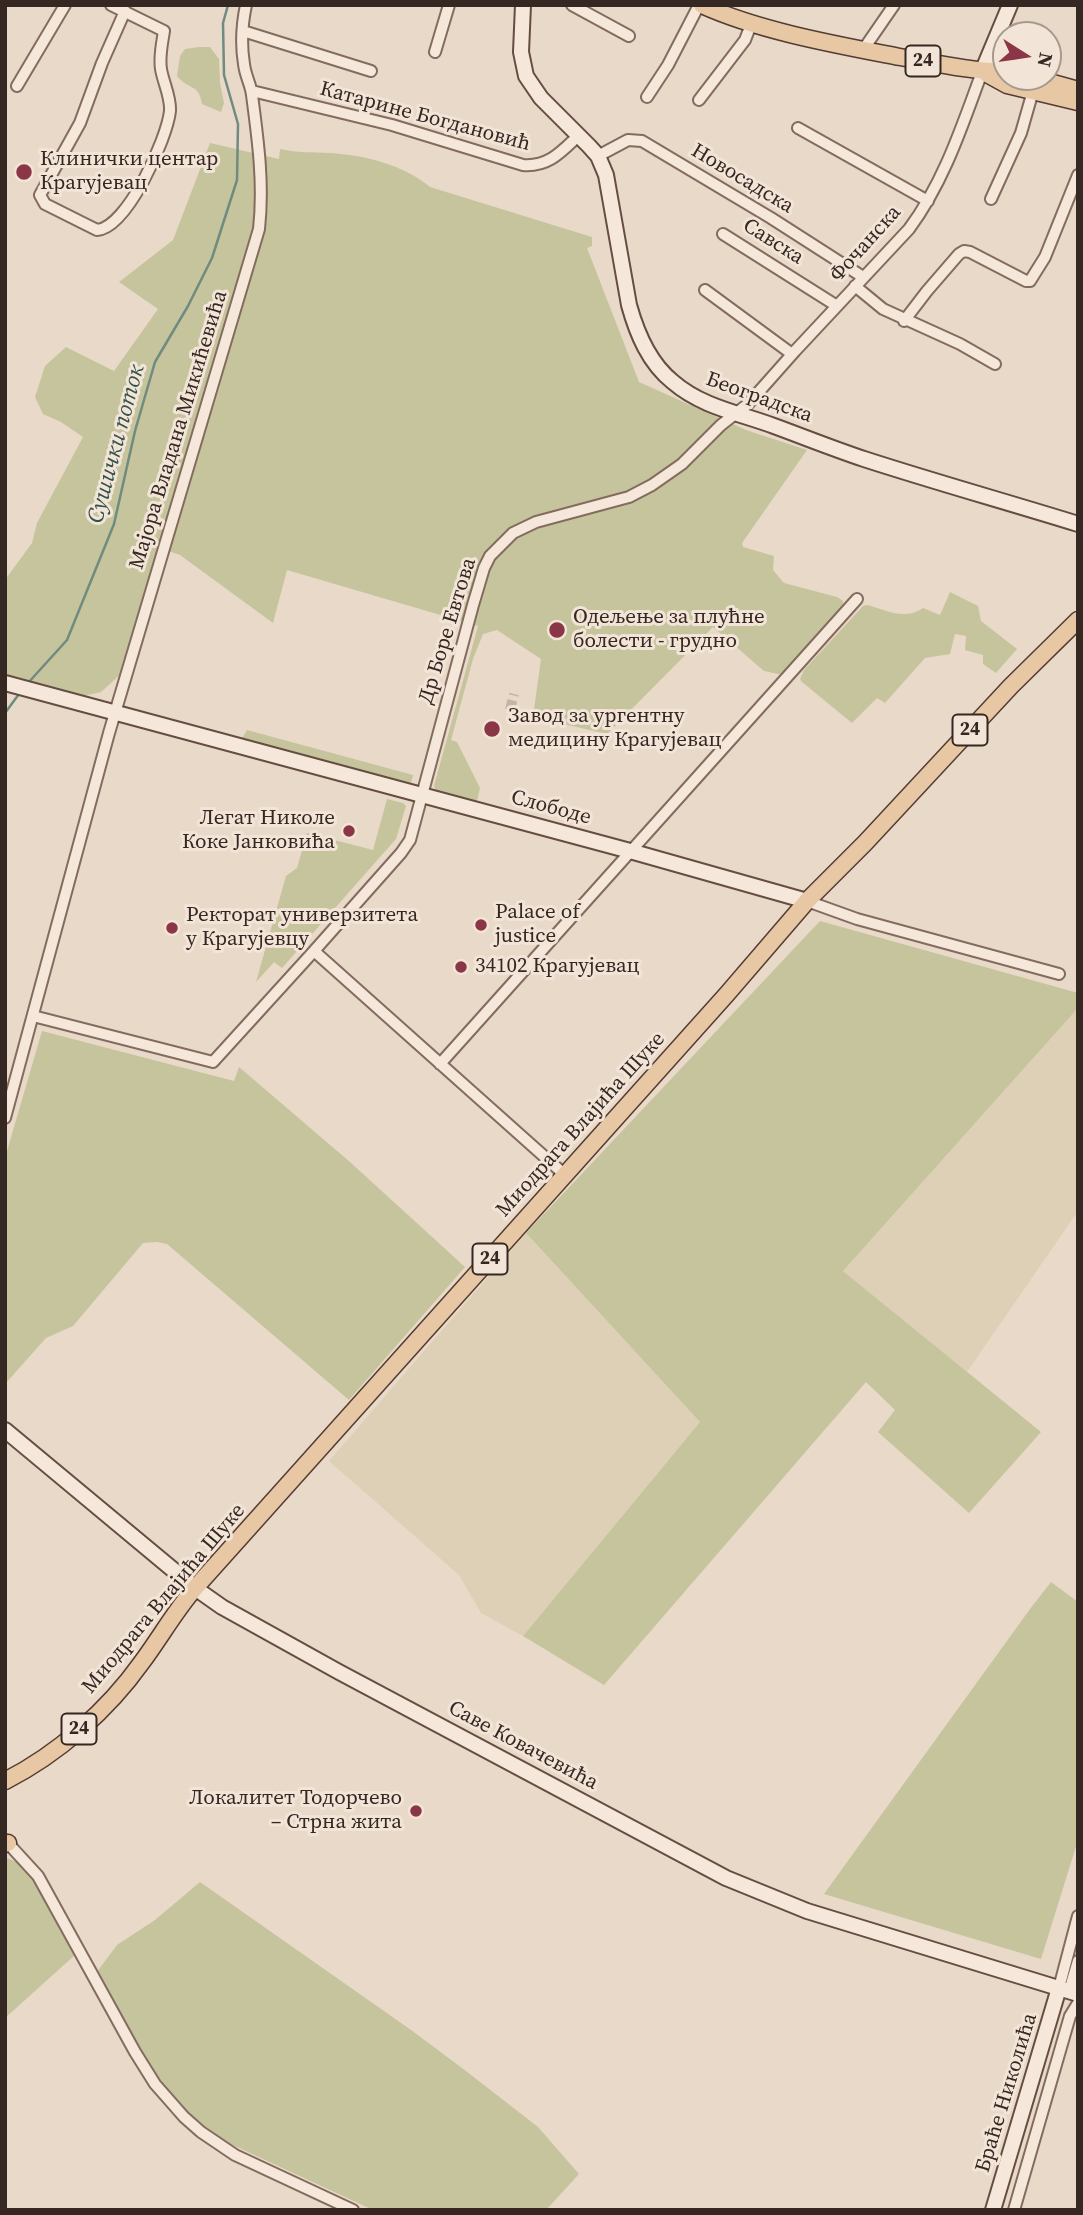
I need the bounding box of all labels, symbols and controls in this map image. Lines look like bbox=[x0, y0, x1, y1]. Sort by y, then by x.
north arrow bbox=[992, 21, 1062, 91]
road number: 24 bbox=[906, 45, 940, 76]
text: N bbox=[1031, 50, 1060, 69]
street label: Катарине Богдановић bbox=[317, 77, 533, 157]
street label: Новосадска bbox=[686, 139, 798, 219]
place label: Клинички центар Крагујевац bbox=[40, 147, 218, 197]
marker: Клинички центар Крагујевац bbox=[14, 162, 34, 182]
street label: Фочанска bbox=[825, 201, 907, 287]
street label: Савска bbox=[738, 214, 808, 270]
street label: Мајора Владана Микићевића bbox=[125, 288, 233, 572]
water label: Сушички поток bbox=[83, 362, 151, 526]
street label: Београдска bbox=[702, 367, 816, 429]
street label: Др Боре Евтова bbox=[414, 555, 482, 707]
place label: Одељење за плућне болести - грудно bbox=[573, 605, 765, 655]
marker: Одељење за плућне болести - грудно bbox=[547, 620, 567, 640]
place label: Завод за ургентну медицину Крагујевац bbox=[508, 704, 722, 754]
road number: 24 bbox=[953, 715, 988, 746]
marker: Завод за ургентну медицину Крагујевац bbox=[482, 719, 502, 739]
street label: Слободе bbox=[508, 785, 594, 831]
place label: Легат Николе Коке Јанковића bbox=[182, 806, 335, 856]
marker: Легат Николе Коке Јанковића bbox=[341, 823, 357, 839]
place label: Palace of justice bbox=[495, 900, 580, 950]
place label: Ректорат универзитета у Крагујевцу bbox=[186, 903, 418, 953]
marker: Palace of justice bbox=[473, 917, 489, 933]
marker: Ректорат универзитета у Крагујевцу bbox=[164, 920, 180, 936]
place label: 34102 Крагујевац bbox=[475, 954, 640, 980]
marker: 34102 Крагујевац bbox=[453, 959, 469, 975]
street label: Миодрага Влајића Шуке bbox=[491, 1027, 671, 1223]
road number: 24 bbox=[472, 1244, 508, 1274]
street label: Миодрага Влајића Шуке bbox=[77, 1499, 251, 1699]
street label: Саве Ковачевића bbox=[444, 1696, 602, 1796]
road number: 24 bbox=[62, 1714, 96, 1744]
place label: Локалитет Тодорчево – Стрна жита bbox=[189, 1786, 402, 1836]
marker: Локалитет Тодорчево – Стрна жита bbox=[408, 1803, 424, 1819]
street label: Браће Николића bbox=[971, 2010, 1043, 2176]

